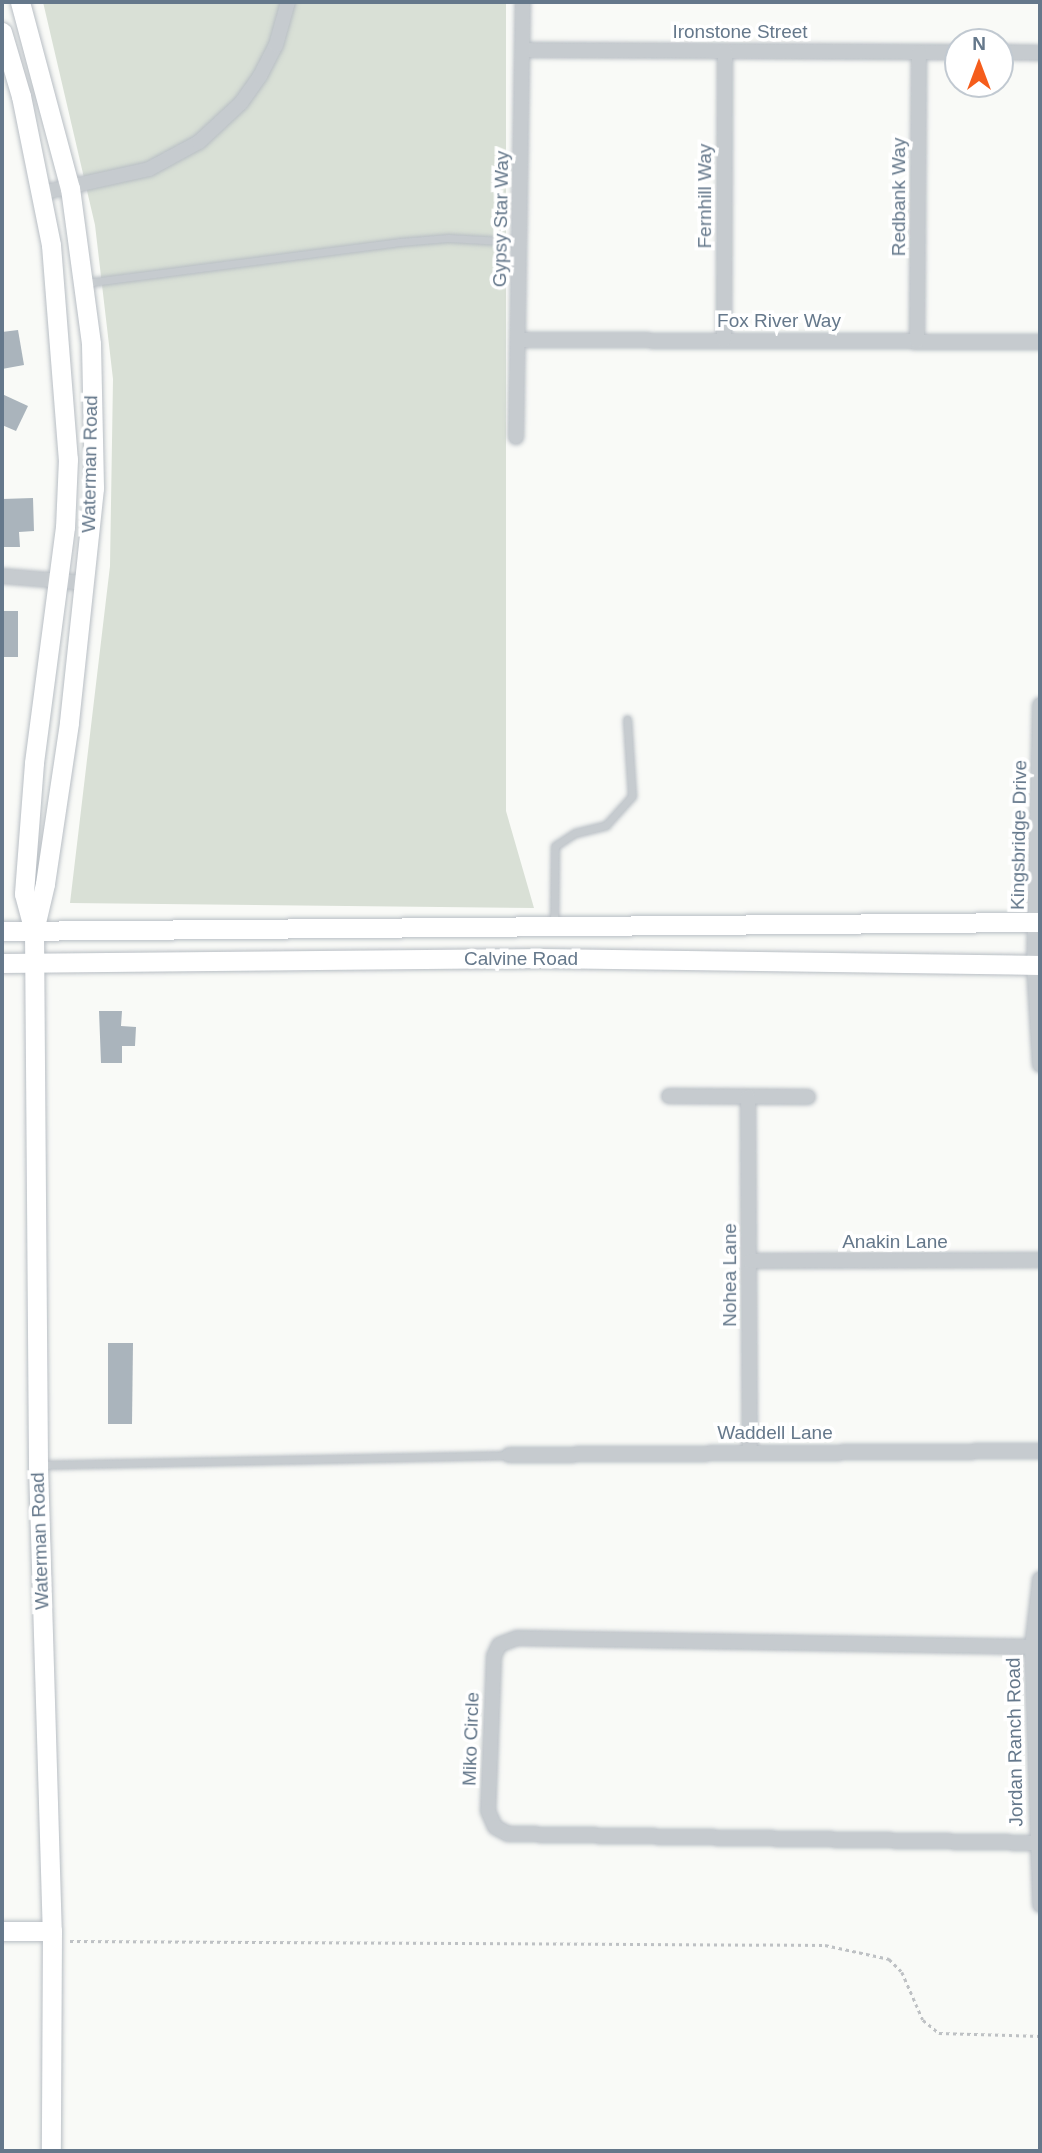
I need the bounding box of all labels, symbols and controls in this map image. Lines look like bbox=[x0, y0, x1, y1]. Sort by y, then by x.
street label: Ironstone Street bbox=[672, 21, 808, 43]
north arrow bbox=[944, 28, 1014, 98]
text: N bbox=[972, 33, 986, 54]
street label: Redbank Way bbox=[888, 138, 910, 256]
street label: Fernhill Way bbox=[694, 144, 716, 248]
street label: Gypsy Star Way bbox=[488, 151, 514, 287]
street label: Fox River Way bbox=[717, 310, 841, 332]
street label: Waterman Road bbox=[77, 395, 103, 533]
street label: Kingsbridge Drive bbox=[1006, 760, 1032, 910]
street label: Calvine Road bbox=[464, 948, 578, 970]
street label: Nohea Lane bbox=[719, 1223, 741, 1327]
street label: Anakin Lane bbox=[842, 1231, 948, 1253]
street label: Waddell Lane bbox=[717, 1422, 833, 1444]
street label: Waterman Road bbox=[26, 1472, 54, 1610]
street label: Jordan Ranch Road bbox=[1002, 1657, 1028, 1827]
street label: Miko Circle bbox=[458, 1692, 484, 1786]

